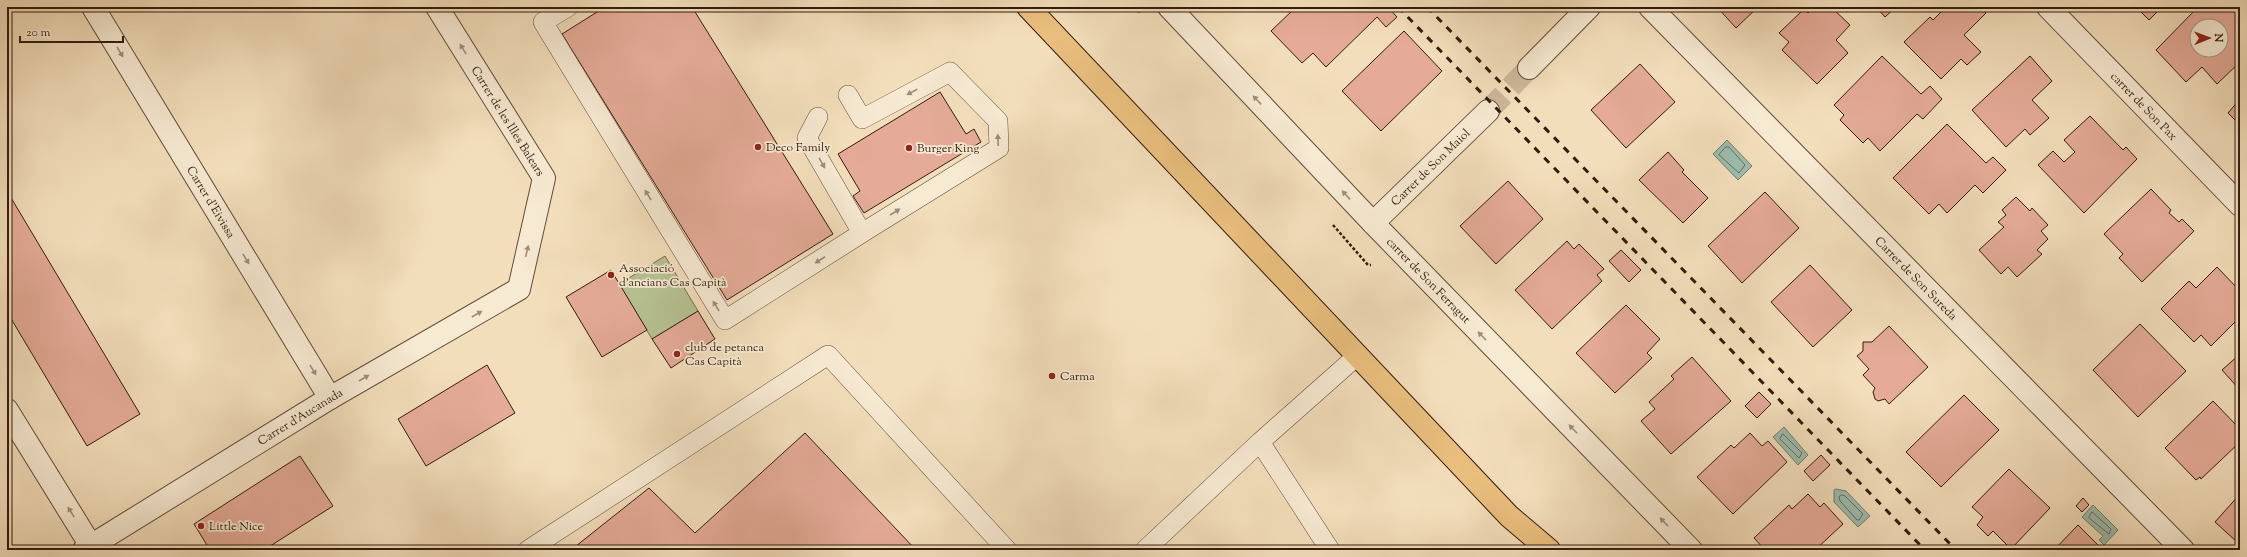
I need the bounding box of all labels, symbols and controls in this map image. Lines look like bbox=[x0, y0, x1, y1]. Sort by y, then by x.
scale bar bbox=[20, 18, 123, 44]
north arrow bbox=[2189, 18, 2229, 58]
text: 20 m bbox=[26, 24, 51, 42]
text: N bbox=[2210, 32, 2226, 43]
one-way arrow bbox=[459, 44, 467, 54]
one-way arrow bbox=[117, 46, 124, 58]
street label: Carrer de les Illes Balears bbox=[466, 63, 549, 181]
street label: carrer de Son Pax bbox=[2106, 68, 2181, 145]
one-way arrow bbox=[907, 89, 918, 95]
one-way arrow bbox=[1252, 95, 1262, 105]
street label: Carrer de Son Maiol bbox=[1387, 125, 1475, 211]
one-way arrow bbox=[995, 134, 1002, 146]
place label: Deco Family bbox=[766, 139, 830, 157]
place label: Burger King bbox=[917, 140, 979, 158]
marker: Deco Family bbox=[753, 142, 763, 152]
marker: Burger King bbox=[904, 143, 914, 153]
one-way arrow bbox=[818, 157, 825, 169]
street label: Carrer d'Eivissa bbox=[181, 163, 239, 242]
one-way arrow bbox=[644, 189, 652, 200]
one-way arrow bbox=[1341, 190, 1351, 200]
one-way arrow bbox=[890, 208, 900, 216]
street label: Carrer de Son Sureda bbox=[1870, 233, 1961, 325]
street label: carrer de Son Ferragut bbox=[1382, 234, 1474, 328]
one-way arrow bbox=[525, 245, 531, 258]
one-way arrow bbox=[242, 254, 250, 264]
one-way arrow bbox=[814, 256, 825, 263]
place label: Associació d'ancians Cas Capità bbox=[619, 260, 727, 292]
marker: Associació d'ancians Cas Capità bbox=[606, 270, 616, 280]
one-way arrow bbox=[712, 300, 719, 312]
one-way arrow bbox=[471, 310, 483, 317]
one-way arrow bbox=[1477, 331, 1487, 341]
place label: club de petanca Cas Capità bbox=[685, 339, 765, 371]
marker: club de petanca Cas Capità bbox=[672, 349, 682, 359]
one-way arrow bbox=[310, 364, 317, 376]
place label: Carma bbox=[1060, 368, 1095, 386]
marker: Carma bbox=[1047, 371, 1057, 381]
one-way arrow bbox=[358, 375, 370, 382]
street label: Carrer d'Aucanada bbox=[255, 384, 347, 451]
one-way arrow bbox=[1568, 424, 1578, 434]
one-way arrow bbox=[67, 507, 74, 518]
one-way arrow bbox=[1659, 517, 1668, 527]
place label: Little Nice bbox=[209, 518, 263, 536]
marker: Little Nice bbox=[196, 521, 206, 531]

